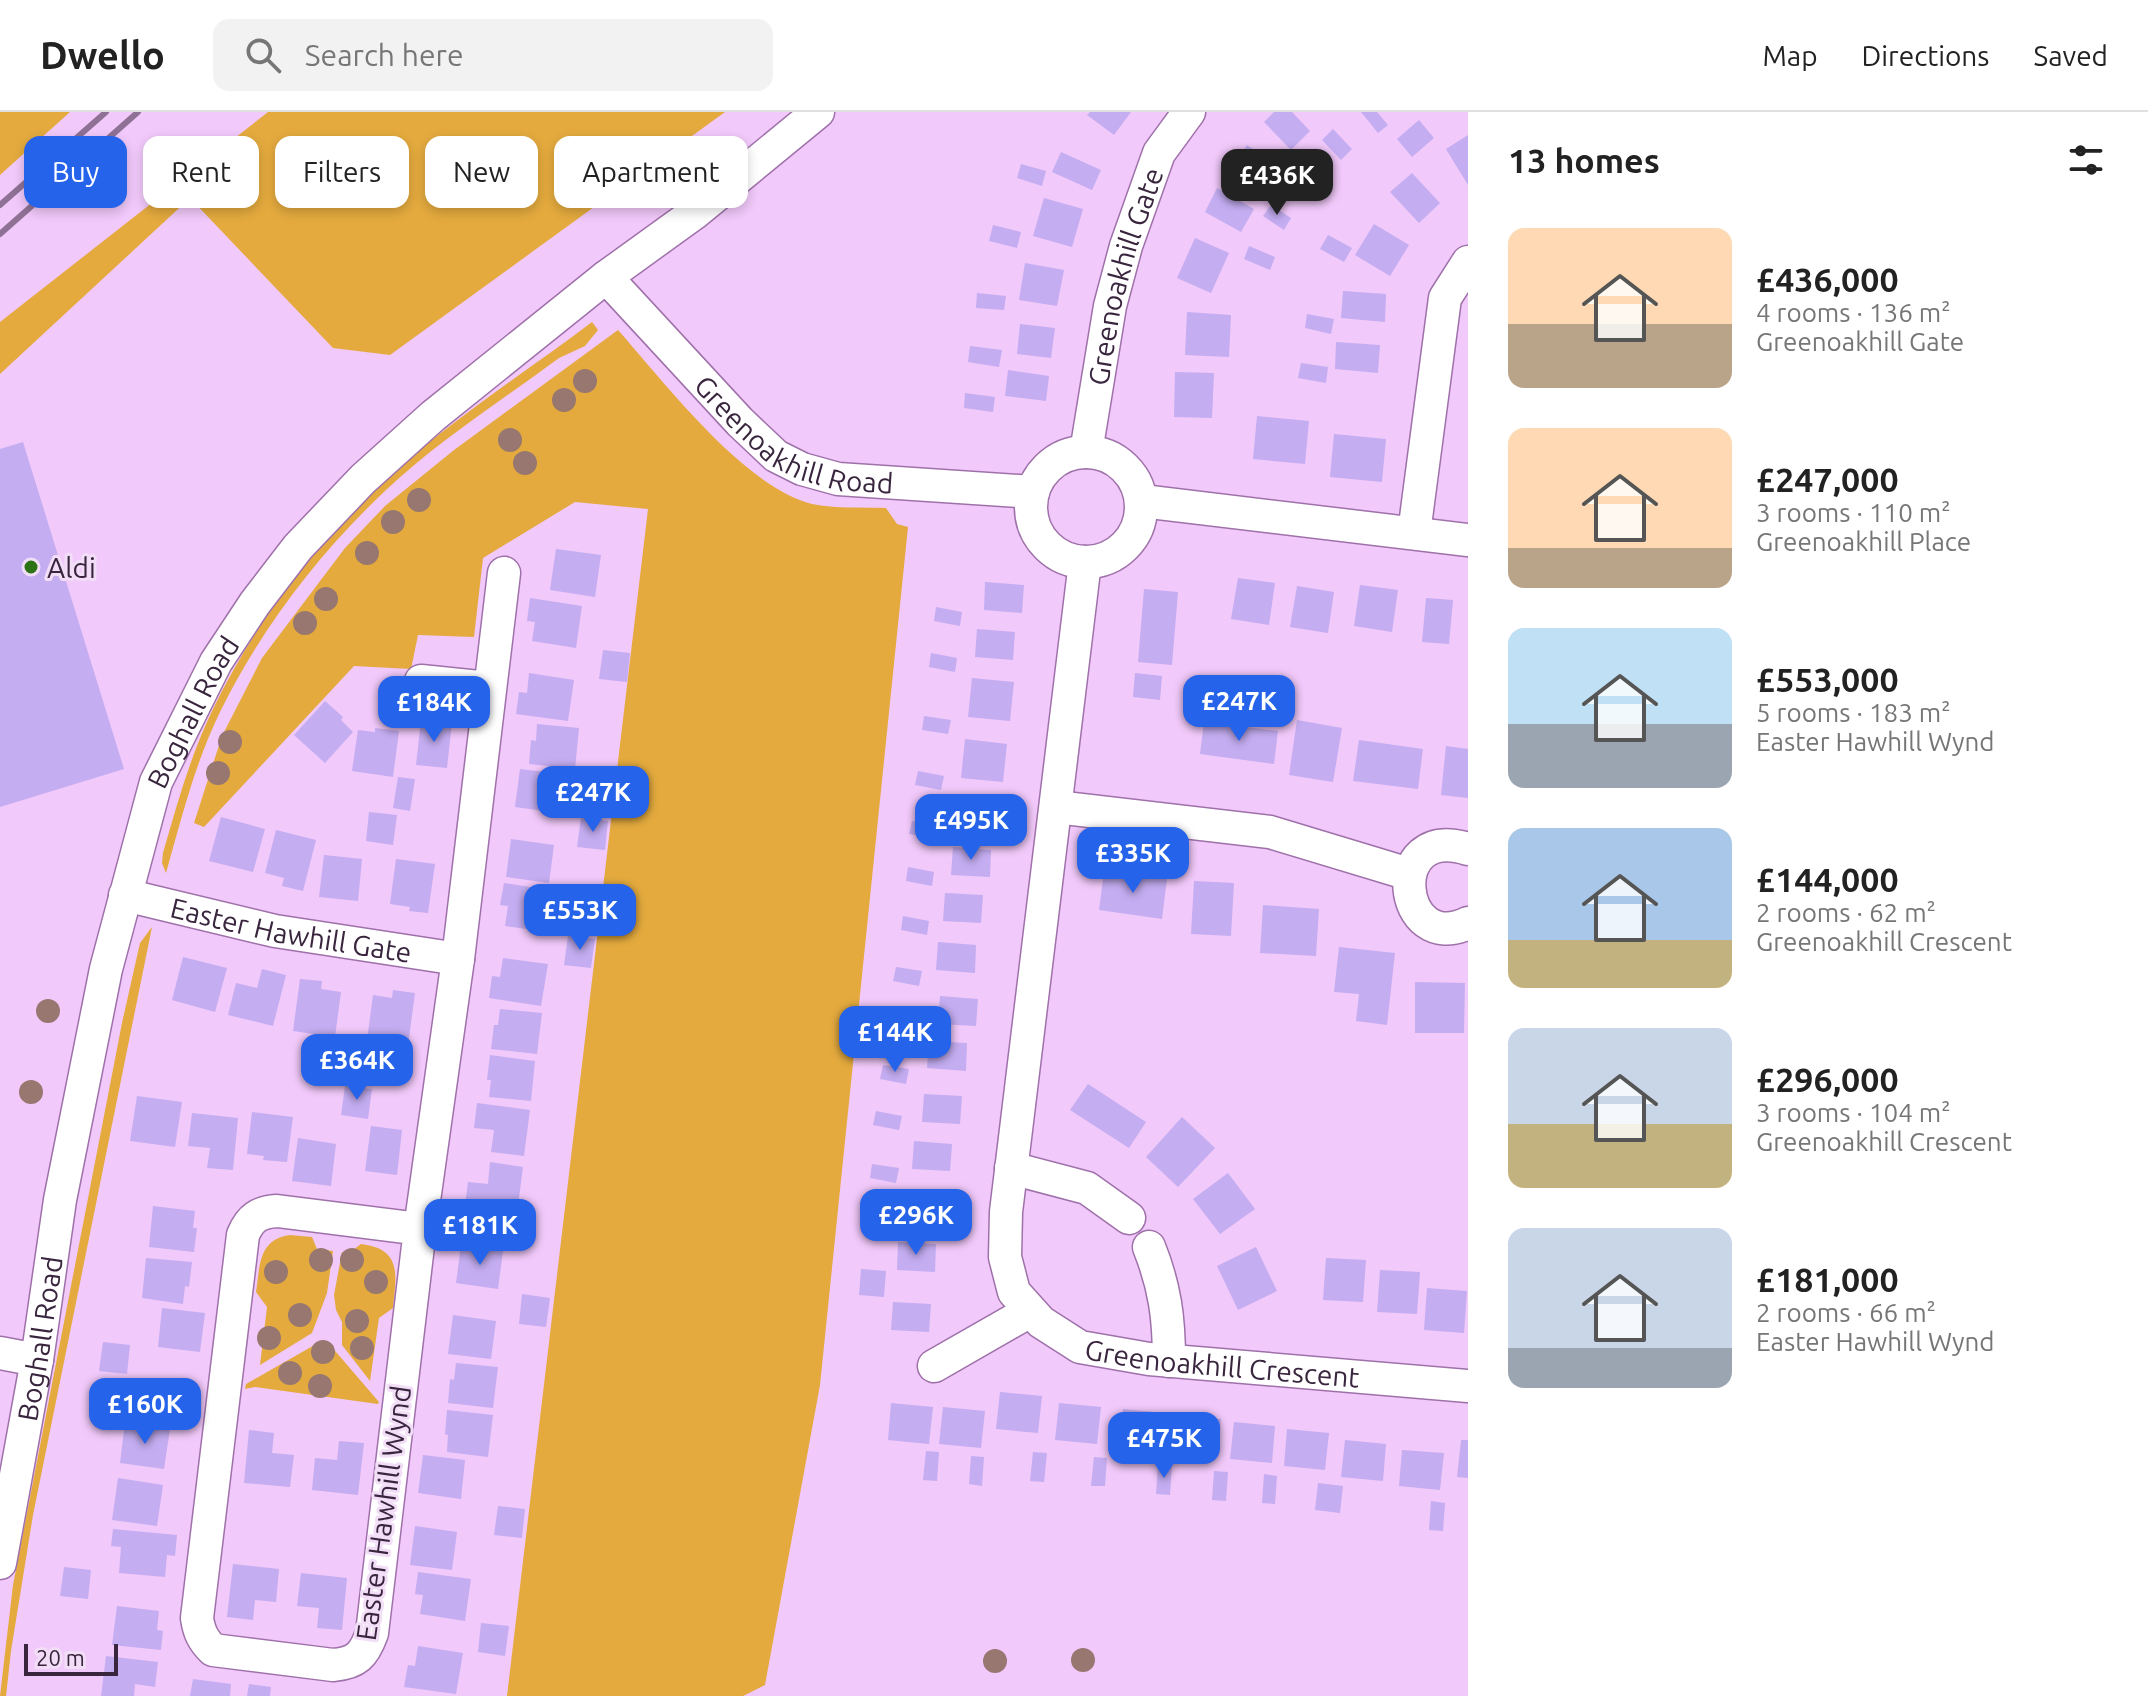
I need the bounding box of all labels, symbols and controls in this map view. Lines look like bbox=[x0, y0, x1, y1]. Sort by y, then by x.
search box bbox=[213, 19, 773, 91]
icon: search bbox=[241, 33, 285, 77]
text: Dwello bbox=[40, 34, 165, 76]
text: Search here bbox=[305, 38, 463, 72]
text: Map bbox=[1762, 40, 1818, 71]
text: Directions bbox=[1862, 40, 1989, 71]
text: Saved bbox=[2033, 40, 2108, 71]
chip: Buy bbox=[24, 136, 127, 208]
chip: Rent bbox=[143, 136, 259, 208]
chip: Filters bbox=[275, 136, 409, 208]
chip: New bbox=[425, 136, 538, 208]
chip: Apartment bbox=[554, 136, 748, 208]
icon: filters bbox=[2064, 138, 2108, 182]
text: 13 homes bbox=[1508, 141, 1660, 179]
pin: £436K bbox=[1221, 149, 1333, 217]
text: £436K bbox=[1239, 160, 1315, 189]
street label: Greenoakhill Gate bbox=[1082, 163, 1168, 388]
icon: home bbox=[1572, 260, 1668, 356]
text: £436,000 bbox=[1756, 260, 1899, 298]
text: 4 rooms · 136 m² bbox=[1756, 298, 1951, 327]
text: Greenoakhill Gate bbox=[1756, 327, 1964, 356]
street label: Greenoakhill Road bbox=[689, 369, 894, 498]
icon: home bbox=[1572, 460, 1668, 556]
text: £247,000 bbox=[1756, 460, 1899, 498]
text: 3 rooms · 110 m² bbox=[1756, 498, 1951, 527]
text: Greenoakhill Place bbox=[1756, 527, 1971, 556]
place label: Aldi bbox=[47, 552, 96, 583]
marker: Aldi bbox=[22, 558, 40, 576]
street label: Boghall Road bbox=[140, 630, 244, 793]
icon: home bbox=[1572, 660, 1668, 756]
text: £553,000 bbox=[1756, 660, 1899, 698]
pin: £247K bbox=[1183, 675, 1295, 743]
pin: £184K bbox=[378, 676, 490, 744]
text: £247K bbox=[1201, 686, 1277, 715]
text: £184K bbox=[396, 687, 472, 716]
text: 5 rooms · 183 m² bbox=[1756, 698, 1951, 727]
text: Easter Hawhill Wynd bbox=[1756, 727, 1995, 756]
pin: £247K bbox=[537, 766, 649, 834]
text: £247K bbox=[555, 777, 631, 806]
pin: £495K bbox=[915, 794, 1027, 862]
text: £495K bbox=[933, 805, 1009, 834]
pin: £335K bbox=[1077, 827, 1189, 895]
text: £335K bbox=[1095, 838, 1171, 867]
icon: home bbox=[1572, 860, 1668, 956]
text: £144,000 bbox=[1756, 860, 1899, 898]
pin: £553K bbox=[524, 884, 636, 952]
street label: Easter Hawhill Gate bbox=[168, 891, 414, 967]
text: £553K bbox=[542, 895, 618, 924]
text: 2 rooms · 62 m² bbox=[1756, 898, 1936, 927]
text: Greenoakhill Crescent bbox=[1756, 927, 2012, 956]
pin: £144K bbox=[839, 1006, 951, 1074]
text: £144K bbox=[857, 1017, 933, 1046]
pin: £364K bbox=[301, 1034, 413, 1102]
text: £364K bbox=[319, 1045, 395, 1074]
icon: home bbox=[1572, 1060, 1668, 1156]
text: £296,000 bbox=[1756, 1060, 1899, 1098]
text: 3 rooms · 104 m² bbox=[1756, 1098, 1951, 1127]
text: Greenoakhill Crescent bbox=[1756, 1127, 2012, 1156]
pin: £296K bbox=[860, 1189, 972, 1257]
pin: £181K bbox=[424, 1199, 536, 1267]
text: £296K bbox=[878, 1200, 954, 1229]
text: £181K bbox=[442, 1210, 518, 1239]
street label: Boghall Road bbox=[11, 1254, 67, 1423]
icon: home bbox=[1572, 1260, 1668, 1356]
text: £181,000 bbox=[1756, 1260, 1899, 1298]
text: 2 rooms · 66 m² bbox=[1756, 1298, 1936, 1327]
text: Easter Hawhill Wynd bbox=[1756, 1327, 1995, 1356]
street label: Greenoakhill Crescent bbox=[1083, 1333, 1361, 1392]
pin: £160K bbox=[89, 1378, 201, 1446]
street label: Easter Hawhill Wynd bbox=[350, 1384, 416, 1642]
text: £160K bbox=[107, 1389, 183, 1418]
pin: £475K bbox=[1108, 1412, 1220, 1480]
text: £475K bbox=[1126, 1423, 1202, 1452]
scale bar bbox=[24, 1640, 118, 1676]
text: 20 m bbox=[36, 1645, 85, 1670]

